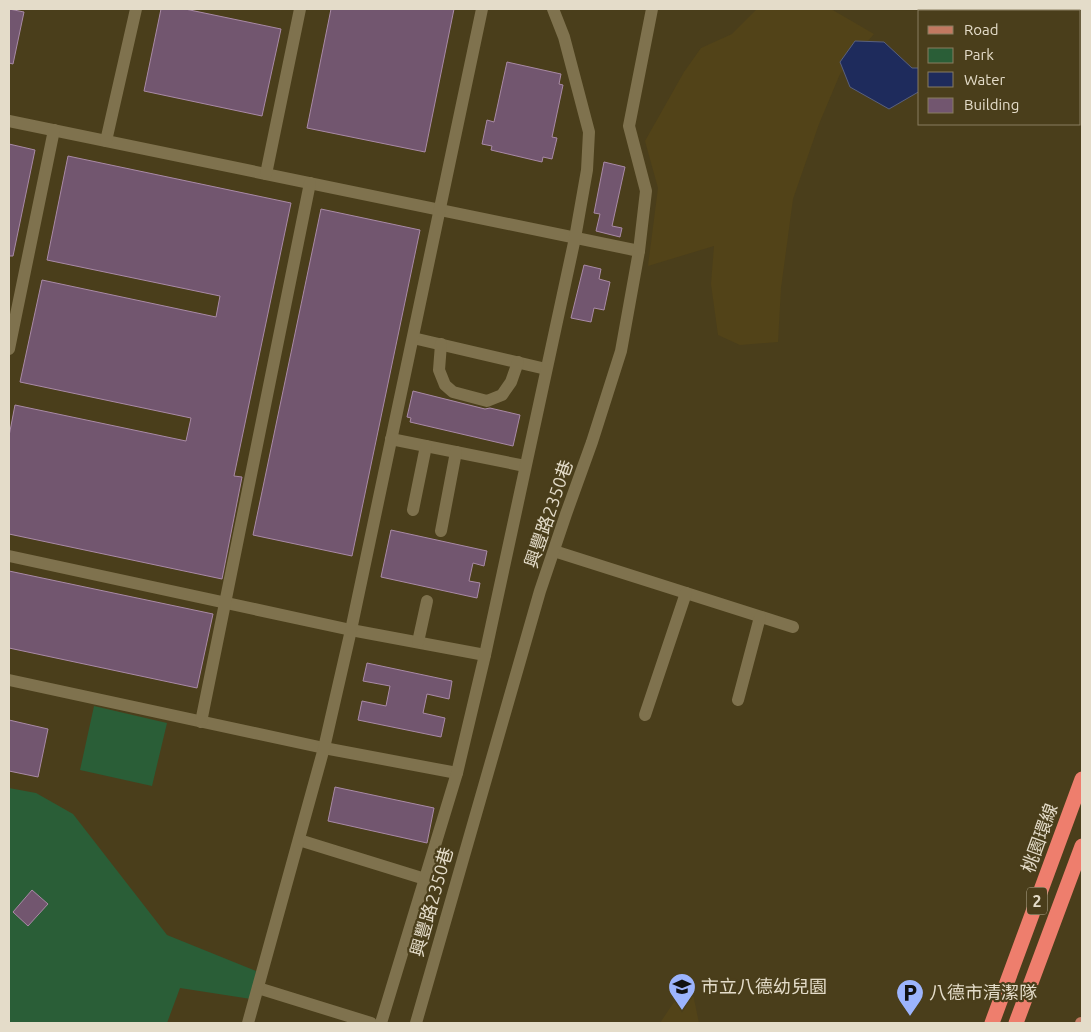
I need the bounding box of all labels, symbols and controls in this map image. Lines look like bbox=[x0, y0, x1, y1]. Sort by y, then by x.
legend bbox=[918, 10, 1081, 125]
text: Road bbox=[964, 21, 999, 38]
text: Park bbox=[964, 46, 994, 63]
text: Water bbox=[964, 71, 1005, 88]
text: Building bbox=[964, 96, 1019, 113]
street label: 興豐路2350巷 bbox=[520, 457, 576, 570]
street label: 桃園環線 bbox=[1017, 800, 1061, 875]
street label: 興豐路2350巷 bbox=[406, 845, 456, 959]
road number: 2 bbox=[1027, 888, 1047, 914]
school or university icon: 市立八德幼兒園 bbox=[667, 972, 697, 1011]
place label: 市立八德幼兒園 bbox=[701, 976, 827, 996]
parking icon: 八德市清潔隊 bbox=[895, 978, 925, 1017]
place label: 八德市清潔隊 bbox=[929, 982, 1037, 1002]

